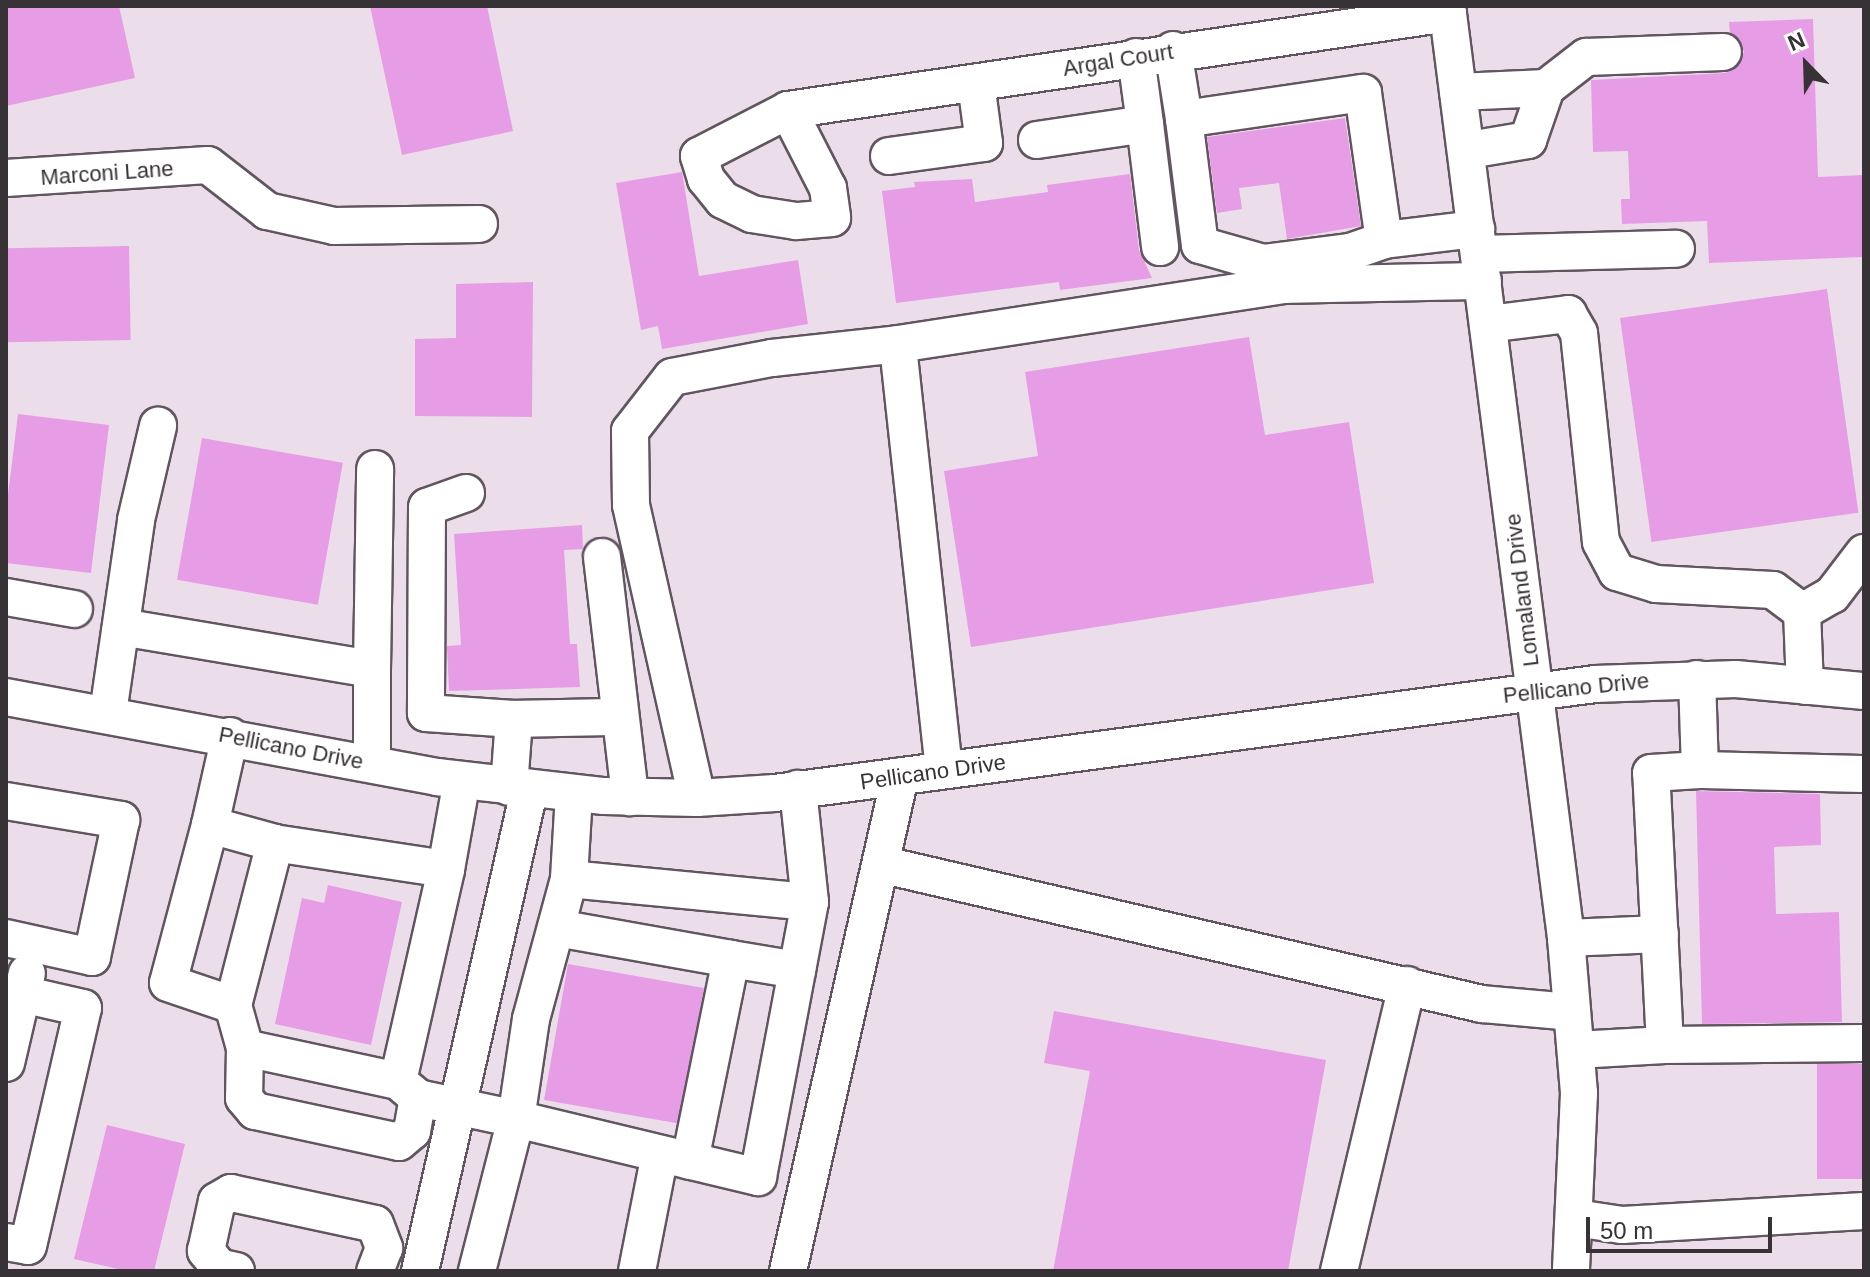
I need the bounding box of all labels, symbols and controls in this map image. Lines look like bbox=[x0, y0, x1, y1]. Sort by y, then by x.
north arrow bbox=[1766, 24, 1846, 104]
text: N bbox=[1784, 27, 1809, 56]
street label: Argal Court bbox=[1061, 38, 1175, 82]
street label: Marconi Lane bbox=[40, 155, 174, 191]
street label: Lomaland Drive bbox=[1500, 512, 1544, 668]
street label: Pellicano Drive bbox=[1502, 667, 1650, 709]
street label: Pellicano Drive bbox=[216, 721, 366, 775]
street label: Pellicano Drive bbox=[859, 749, 1007, 795]
scale bar bbox=[1590, 1201, 1776, 1251]
text: 50 m bbox=[1600, 1217, 1653, 1244]

